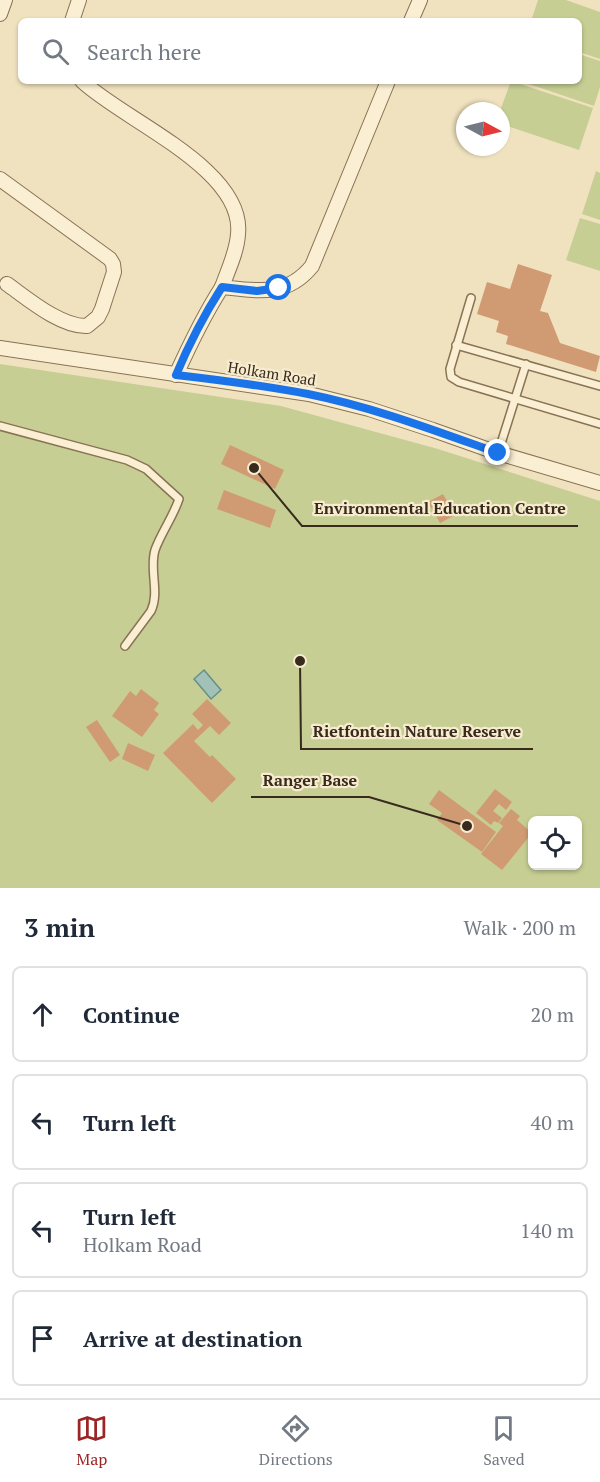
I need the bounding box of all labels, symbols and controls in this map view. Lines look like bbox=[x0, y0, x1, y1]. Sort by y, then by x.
search box bbox=[18, 18, 582, 84]
icon: search bbox=[39, 35, 72, 68]
text: Search here bbox=[87, 37, 201, 66]
north arrow bbox=[456, 102, 510, 156]
route start bbox=[265, 274, 291, 300]
street label: Holkam Road bbox=[226, 356, 318, 390]
route end bbox=[484, 439, 510, 465]
callout: Environmental Education Centre bbox=[302, 492, 578, 526]
text: Environmental Education Centre bbox=[314, 497, 566, 519]
callout: Rietfontein Nature Reserve bbox=[301, 715, 533, 749]
text: Rietfontein Nature Reserve bbox=[313, 720, 522, 742]
callout: Ranger Base bbox=[251, 763, 369, 797]
text: Ranger Base bbox=[263, 769, 358, 791]
map controls bbox=[528, 816, 582, 870]
button: locate bbox=[528, 816, 582, 870]
text: 3 min bbox=[24, 910, 95, 944]
text: Walk · 200 m bbox=[464, 914, 576, 941]
icon: ahead bbox=[26, 998, 59, 1031]
text: Continue bbox=[83, 1000, 180, 1029]
text: 20 m bbox=[531, 1001, 574, 1028]
icon: left bbox=[26, 1106, 59, 1139]
text: Turn left bbox=[83, 1108, 176, 1137]
text: 40 m bbox=[531, 1109, 574, 1136]
text: Turn left bbox=[83, 1202, 176, 1231]
icon: left bbox=[26, 1214, 59, 1247]
text: 140 m bbox=[520, 1217, 574, 1244]
text: Holkam Road bbox=[83, 1231, 202, 1258]
icon: arrive bbox=[26, 1322, 59, 1355]
text: Arrive at destination bbox=[83, 1324, 302, 1353]
tab: Map bbox=[75, 1412, 108, 1470]
tab: Directions bbox=[259, 1412, 333, 1470]
tab: Saved bbox=[483, 1412, 525, 1470]

